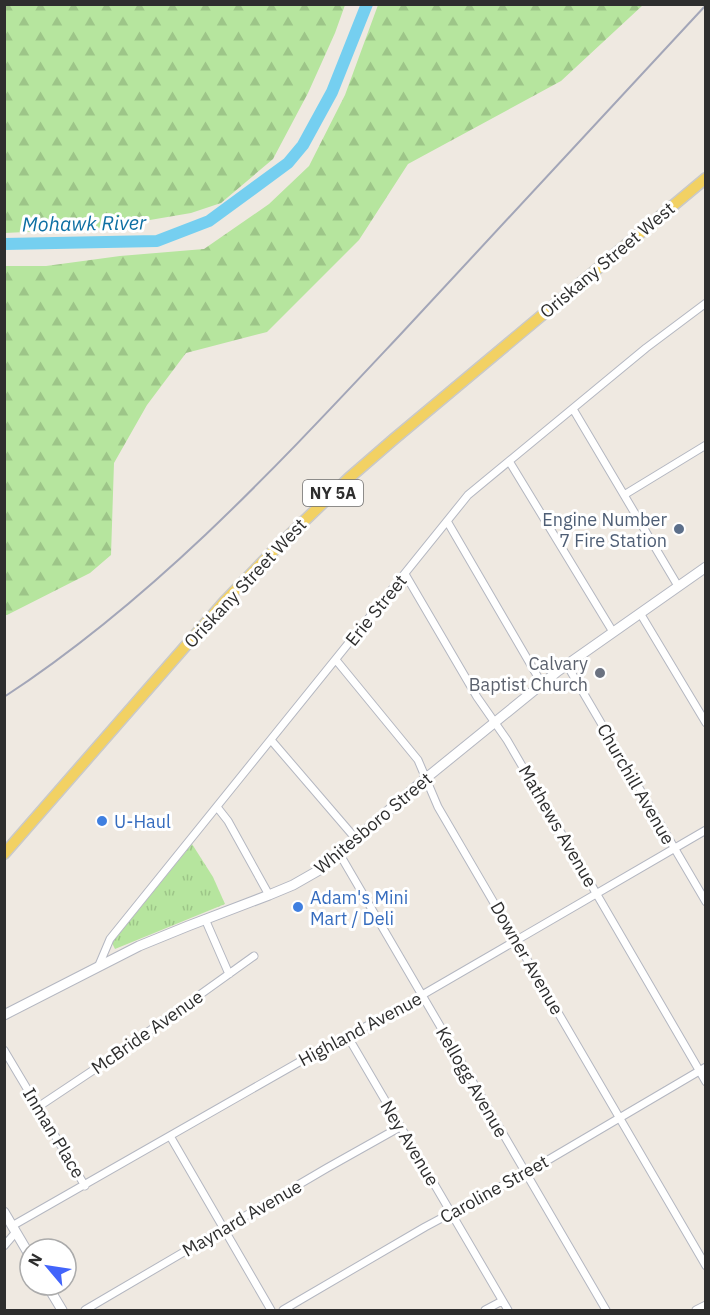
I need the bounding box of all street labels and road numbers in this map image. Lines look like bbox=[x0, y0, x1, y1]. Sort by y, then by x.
street label: Oriskany Street West bbox=[535, 197, 679, 323]
road number: NY 5A bbox=[303, 480, 363, 506]
street label: Oriskany Street West bbox=[179, 513, 311, 653]
street label: Erie Street bbox=[340, 570, 412, 650]
street label: Churchill Avenue bbox=[592, 719, 680, 849]
street label: Mathews Avenue bbox=[514, 761, 602, 891]
street label: Whitesboro Street bbox=[310, 767, 436, 879]
street label: Downer Avenue bbox=[485, 897, 569, 1019]
street label: McBride Avenue bbox=[87, 985, 207, 1079]
street label: Highland Avenue bbox=[294, 987, 426, 1071]
street label: Kellogg Avenue bbox=[431, 1023, 513, 1142]
street label: Inman Place bbox=[18, 1084, 90, 1183]
street label: Ney Avenue bbox=[375, 1096, 445, 1190]
street label: Caroline Street bbox=[436, 1150, 552, 1228]
street label: Maynard Avenue bbox=[178, 1174, 306, 1262]

